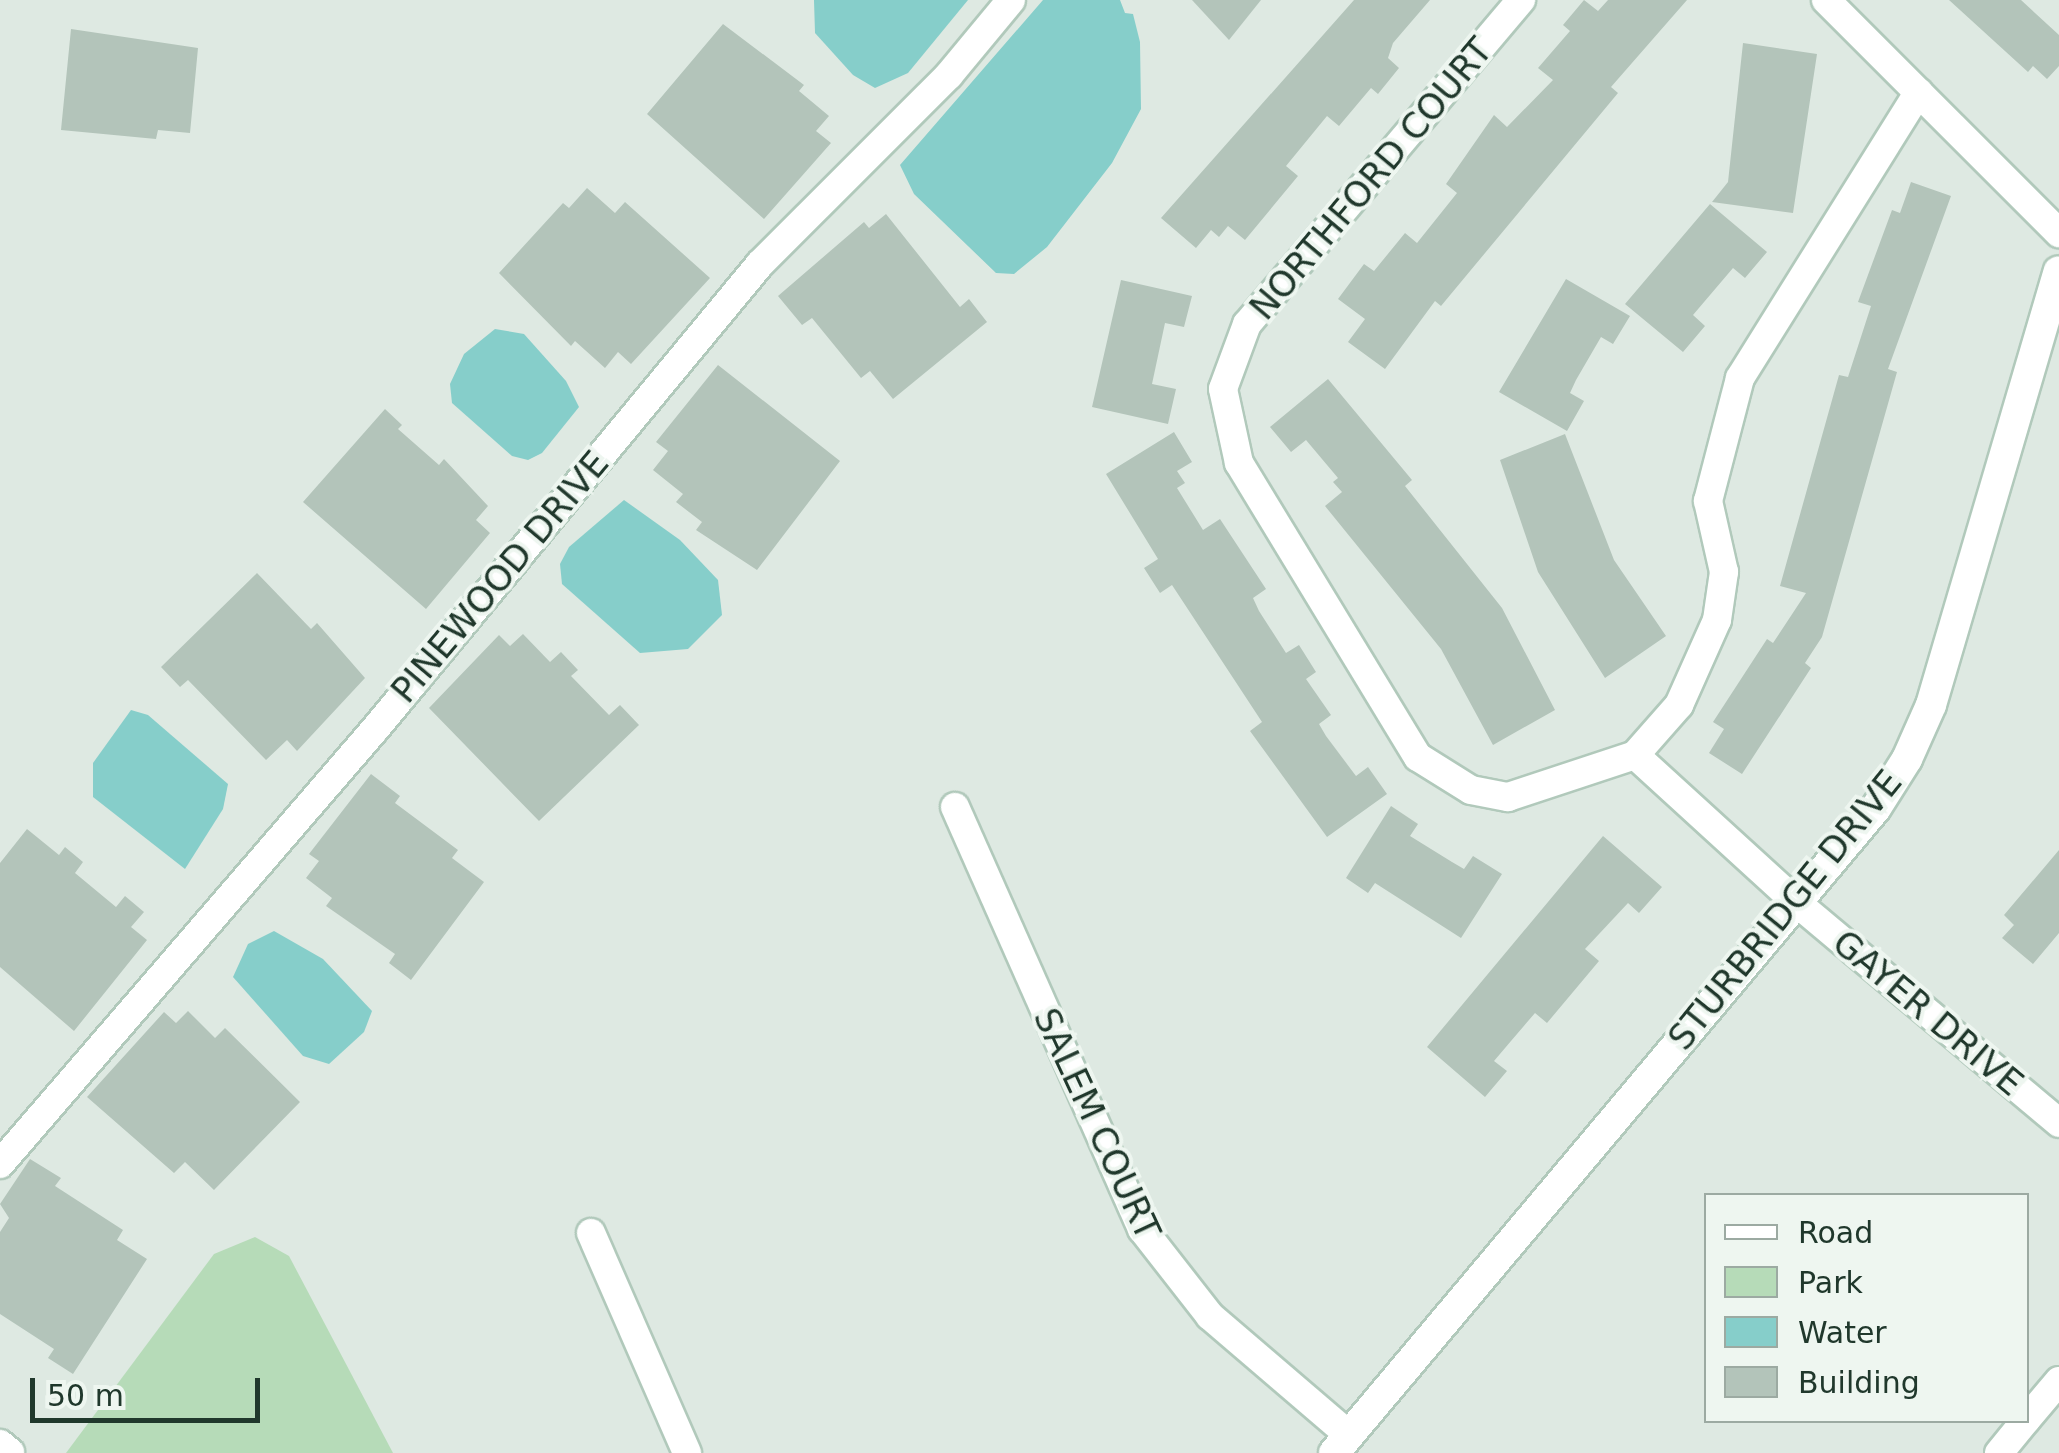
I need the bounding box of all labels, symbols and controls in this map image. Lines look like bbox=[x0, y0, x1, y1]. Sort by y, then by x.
street label: NORTHFORD COURT bbox=[1241, 30, 1501, 328]
street label: PINEWOOD DRIVE bbox=[383, 443, 617, 711]
street label: STURBRIDGE DRIVE bbox=[1659, 762, 1911, 1058]
street label: GAYER DRIVE bbox=[1825, 921, 2031, 1105]
street label: SALEM COURT bbox=[1025, 1002, 1169, 1246]
legend bbox=[1704, 1193, 2029, 1423]
text: Road bbox=[1798, 1215, 1873, 1250]
text: Park bbox=[1798, 1265, 1863, 1300]
text: Water bbox=[1798, 1315, 1887, 1350]
scale bar bbox=[35, 1358, 265, 1420]
text: Building bbox=[1798, 1365, 1920, 1400]
text: 50 m bbox=[47, 1378, 124, 1413]

